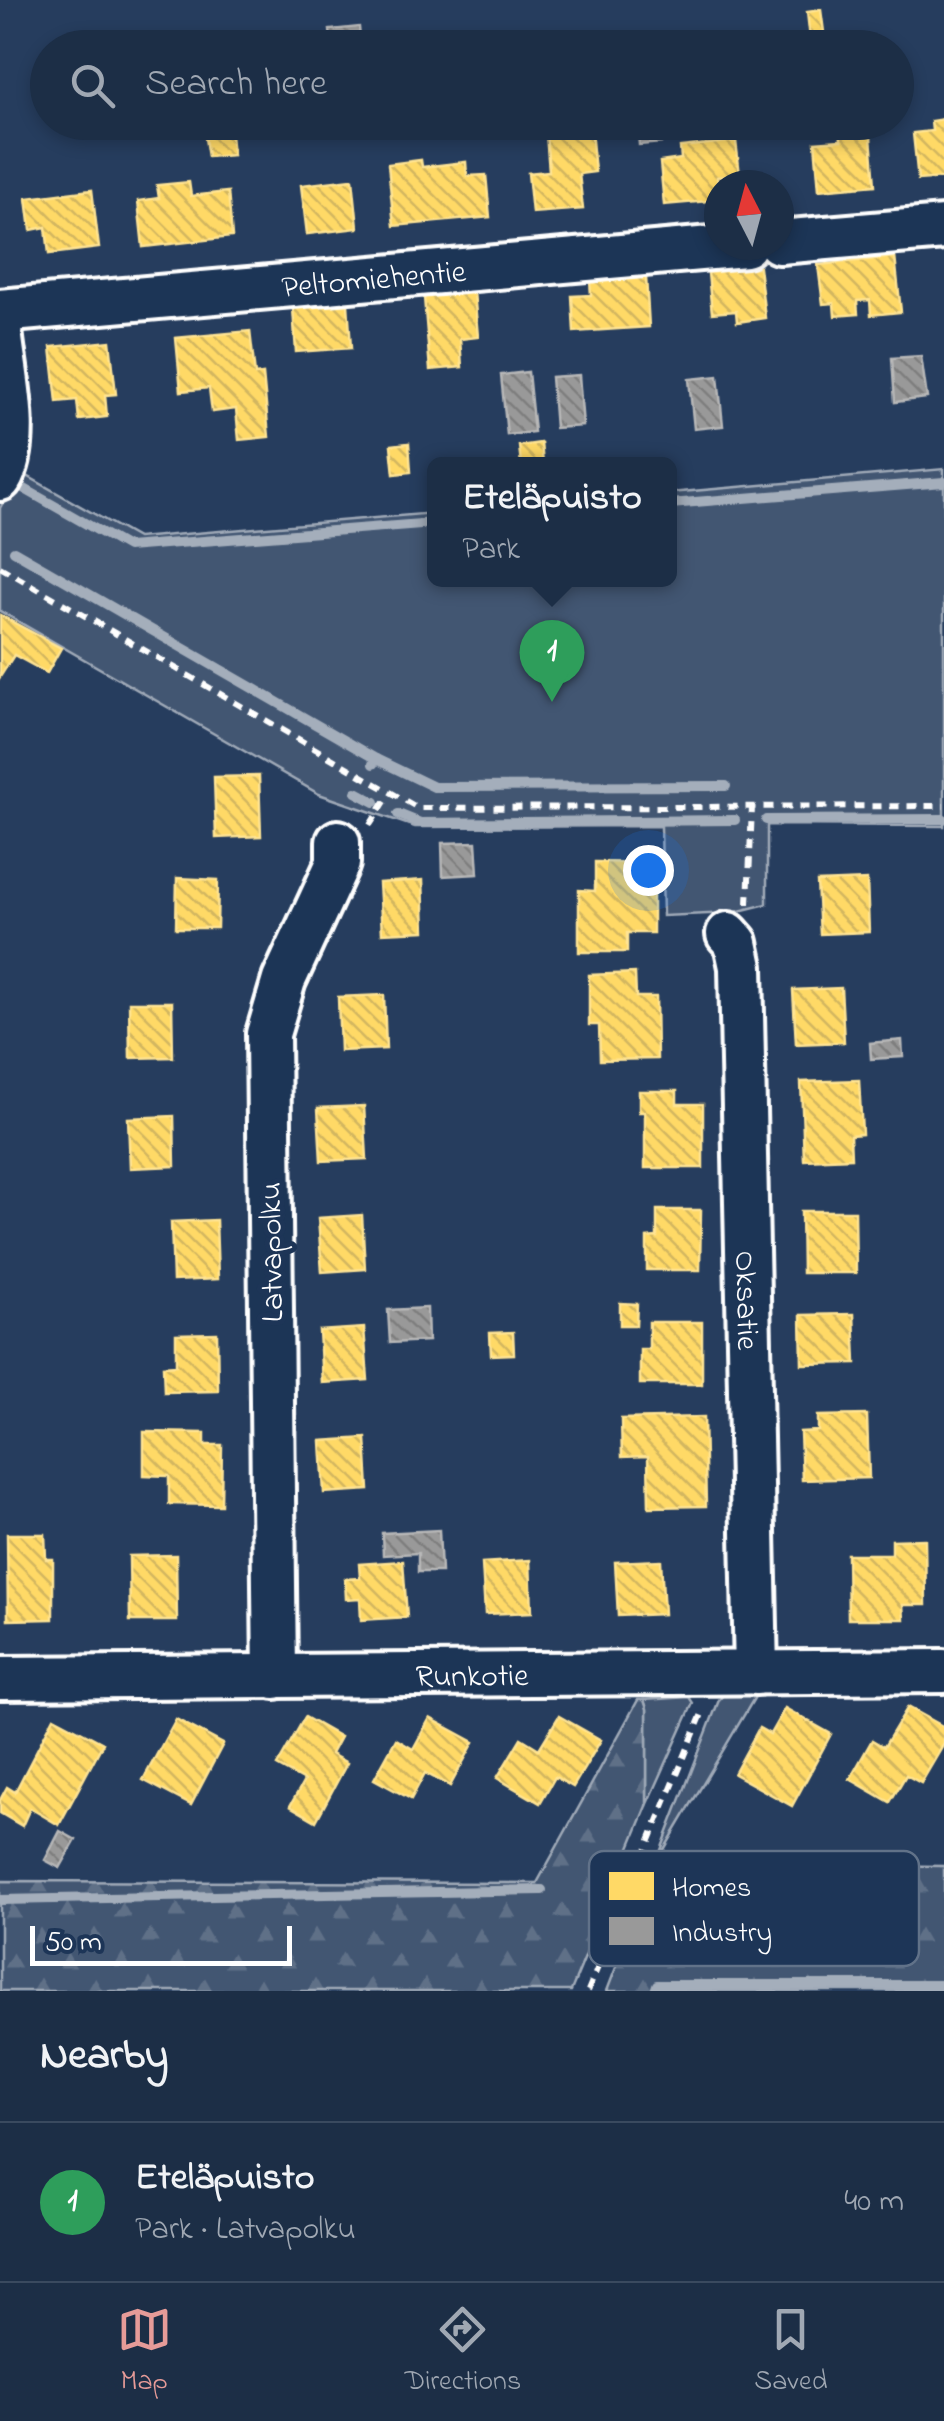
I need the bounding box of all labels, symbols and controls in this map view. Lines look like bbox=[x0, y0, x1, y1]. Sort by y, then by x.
search box bbox=[30, 30, 914, 140]
text: Search here bbox=[145, 57, 327, 113]
icon: search bbox=[65, 58, 120, 113]
north arrow bbox=[704, 170, 794, 260]
street label: Peltomiehentie bbox=[280, 250, 469, 313]
popup bbox=[427, 457, 677, 587]
text: Eteläpuisto bbox=[462, 471, 642, 527]
text: Park bbox=[462, 527, 520, 574]
pin: 1 bbox=[520, 620, 584, 702]
your location bbox=[623, 845, 674, 896]
street label: Latvapolku bbox=[249, 1181, 298, 1322]
street label: Oksatie bbox=[720, 1250, 769, 1351]
street label: Runkotie bbox=[415, 1654, 529, 1702]
legend bbox=[589, 1851, 919, 1966]
text: Homes bbox=[672, 1869, 751, 1910]
text: Industry bbox=[672, 1914, 772, 1955]
scale bar bbox=[30, 1921, 292, 1966]
text: 50 m bbox=[45, 1923, 102, 1964]
text: Nearby bbox=[40, 2026, 168, 2087]
text: Eteläpuisto bbox=[135, 2151, 314, 2207]
text: 1 bbox=[67, 2179, 78, 2226]
text: 40 m bbox=[844, 2179, 904, 2226]
text: Park · Latvapolku bbox=[135, 2207, 356, 2254]
tab: Map bbox=[117, 2302, 172, 2403]
tab: Directions bbox=[405, 2302, 521, 2403]
tab: Saved bbox=[754, 2302, 827, 2403]

